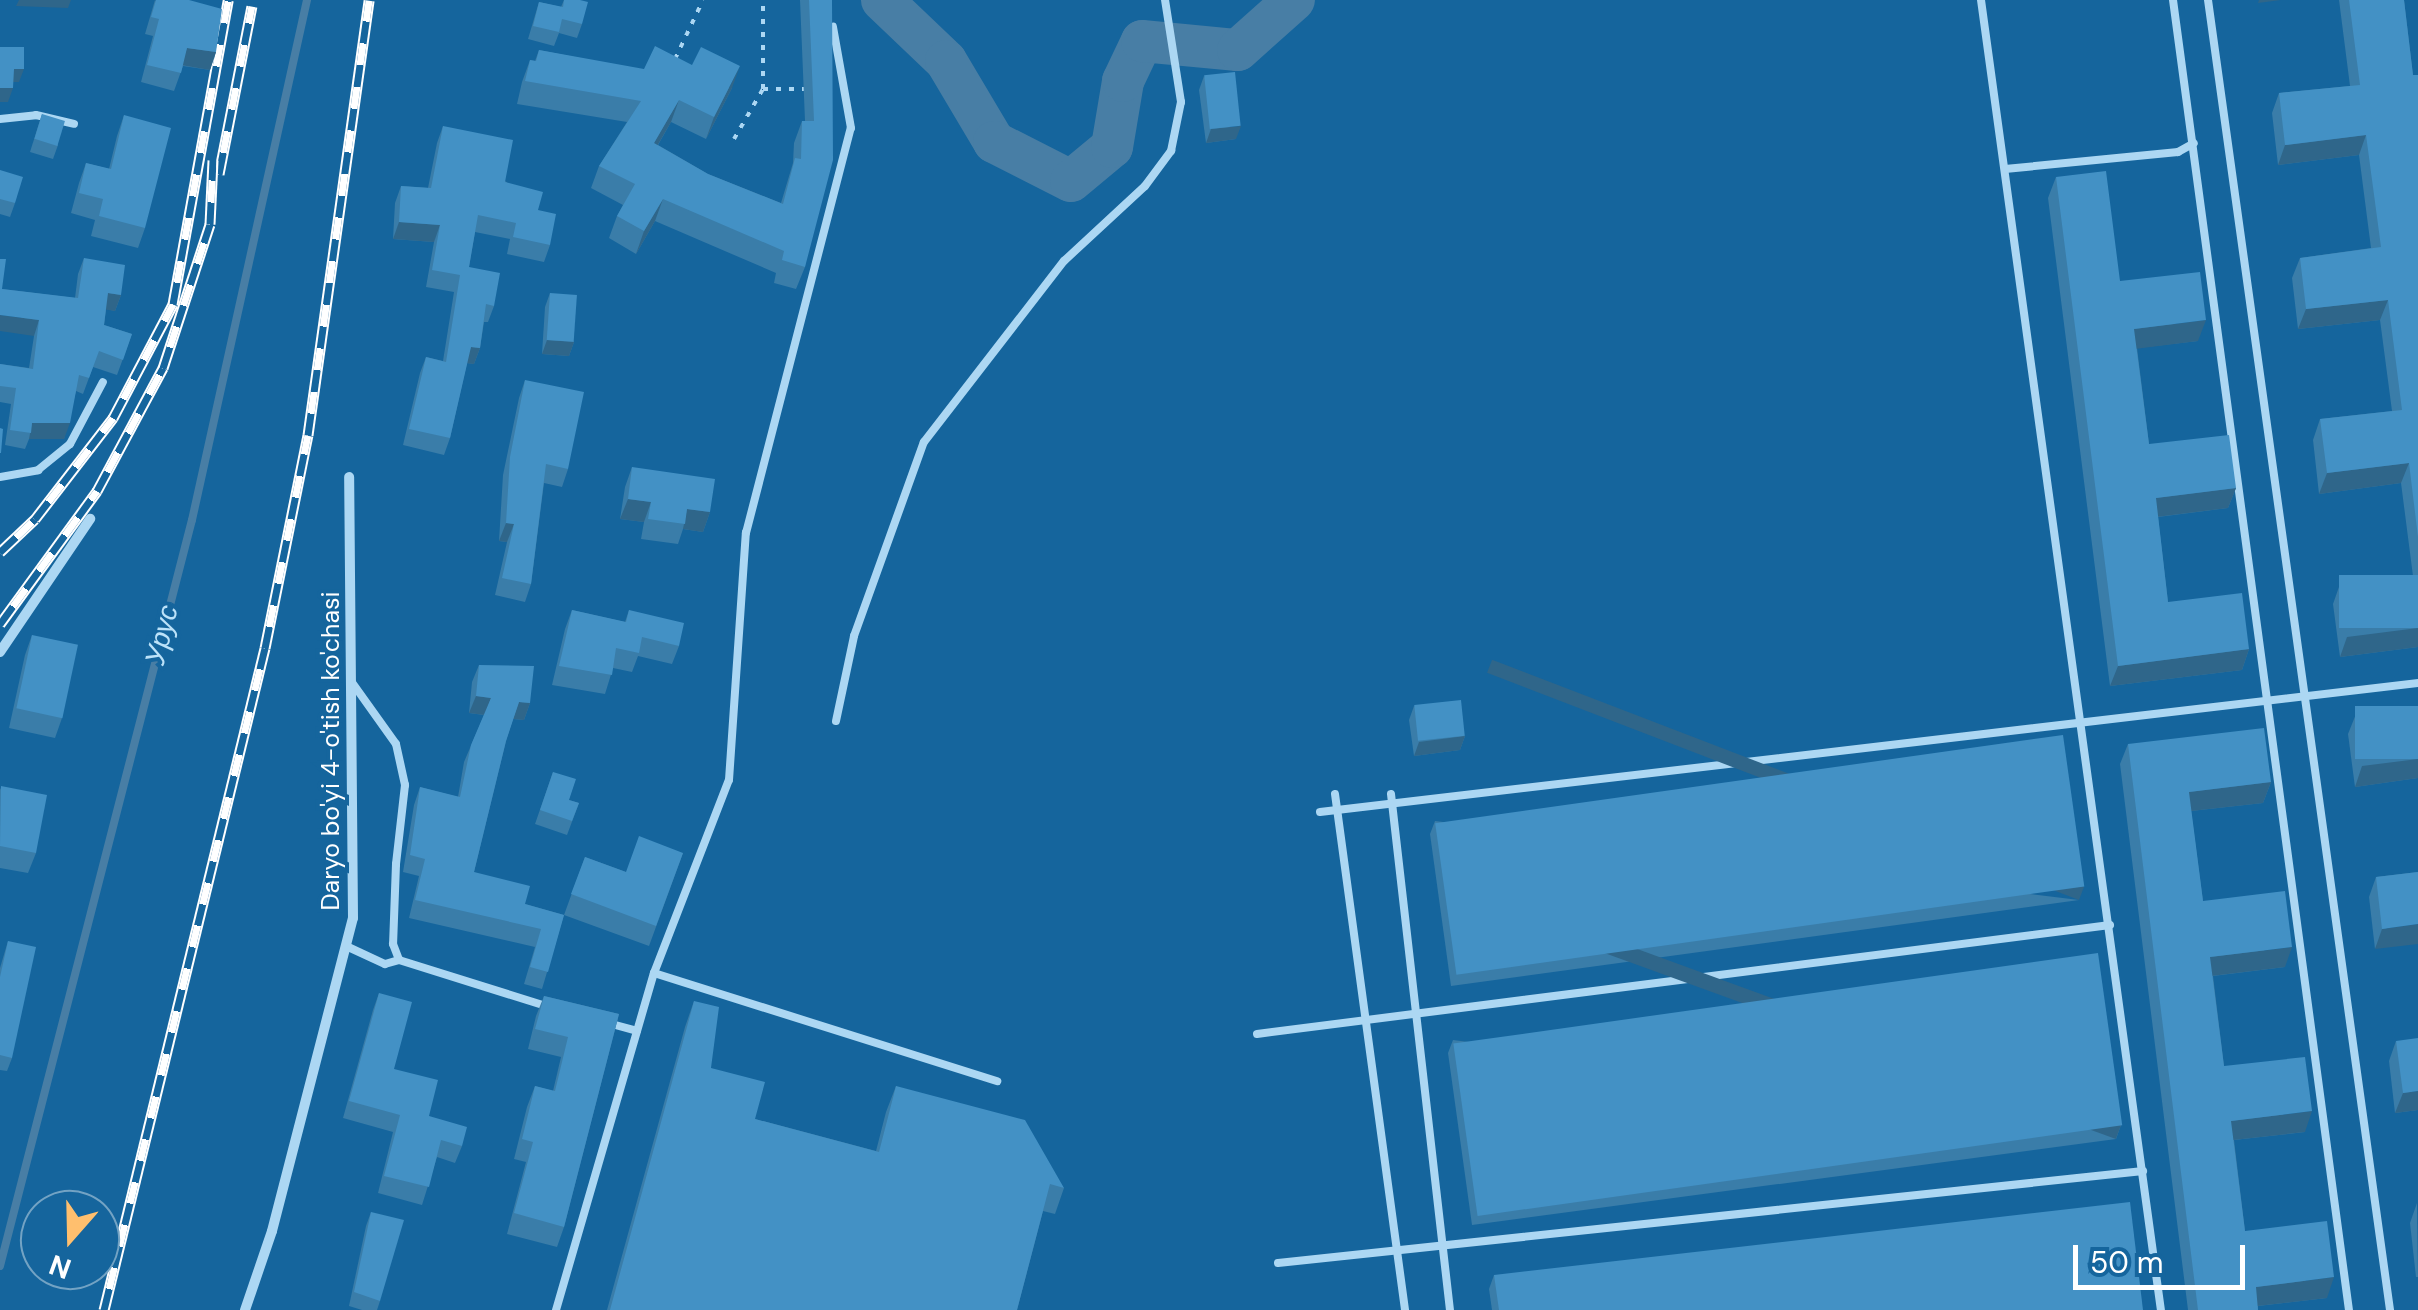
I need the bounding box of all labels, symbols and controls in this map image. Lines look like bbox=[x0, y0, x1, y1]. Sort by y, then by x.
street label: Daryo bo'yi 4-o'tish ko'chasi bbox=[316, 591, 346, 911]
water label: Урус bbox=[138, 602, 186, 668]
north arrow bbox=[20, 1190, 120, 1290]
scale bar bbox=[2078, 1225, 2250, 1287]
text: 50 m bbox=[2090, 1243, 2164, 1282]
text: N bbox=[44, 1246, 76, 1288]

